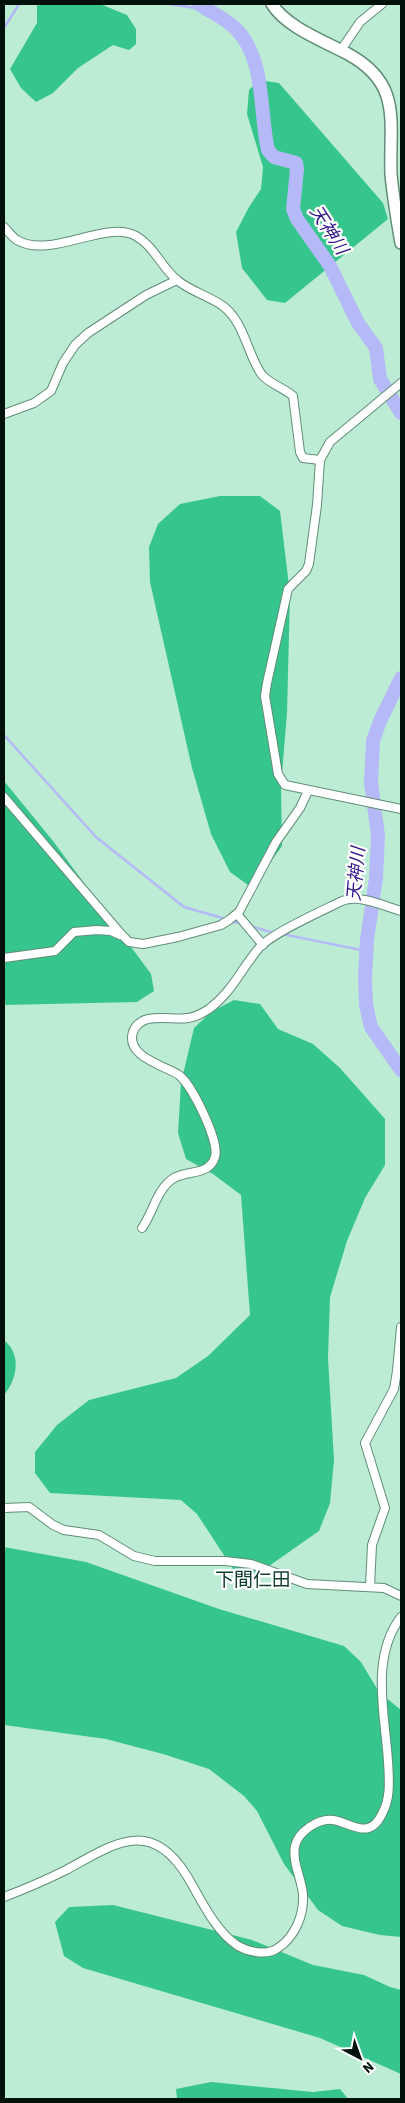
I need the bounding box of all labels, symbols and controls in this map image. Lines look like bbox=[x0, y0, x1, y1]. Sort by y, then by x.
water label: 天神川 bbox=[303, 201, 355, 261]
water label: 天神川 bbox=[342, 844, 371, 902]
district label: 下間仁田 bbox=[215, 1567, 291, 1594]
north arrow bbox=[335, 2033, 385, 2083]
text: N bbox=[358, 2056, 378, 2078]

